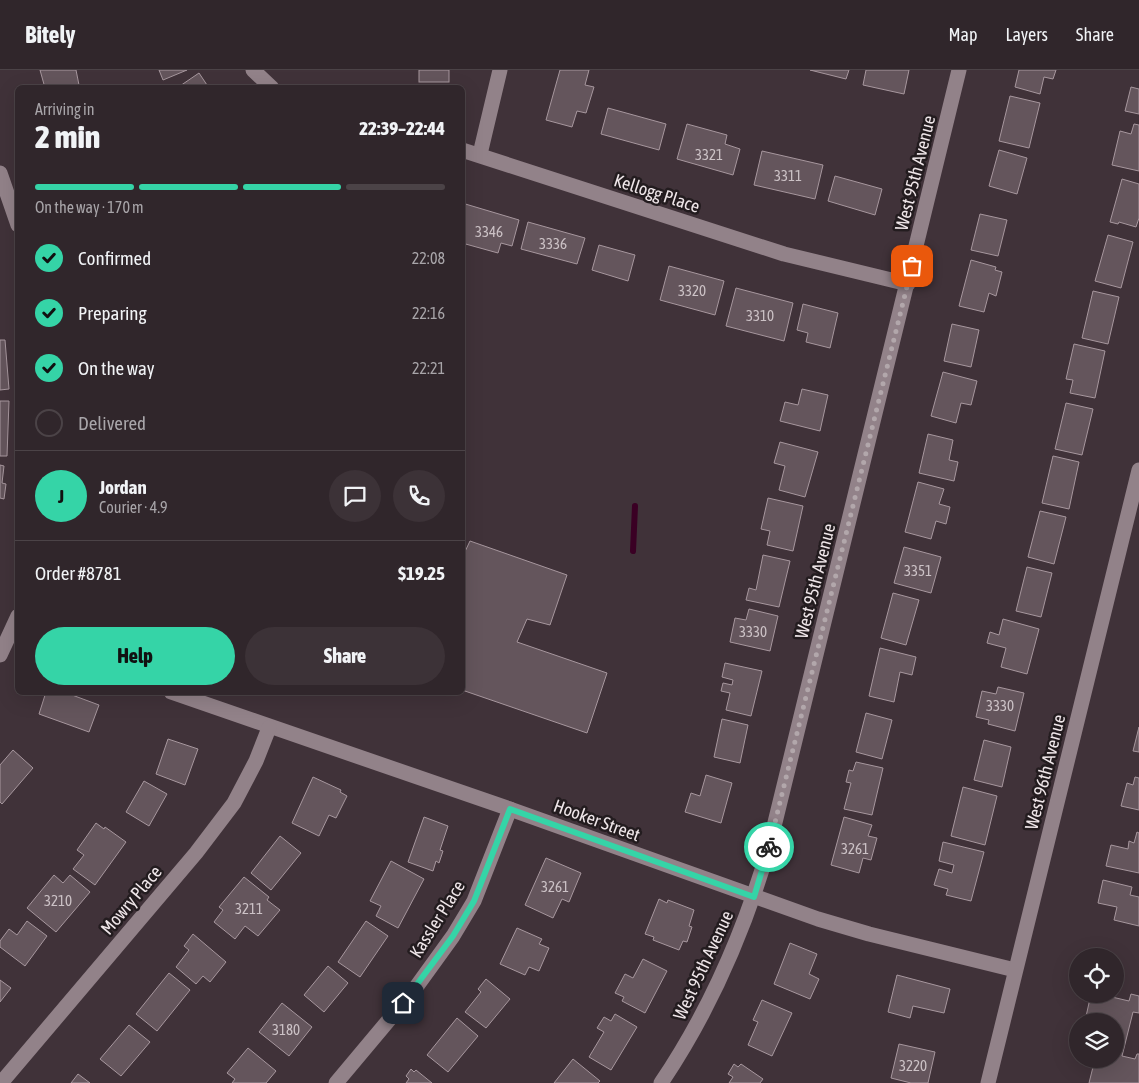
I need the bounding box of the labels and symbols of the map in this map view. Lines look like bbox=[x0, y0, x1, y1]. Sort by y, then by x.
street label: West 95th Avenue bbox=[891, 113, 939, 233]
house number: 3321 bbox=[695, 146, 723, 163]
house number: 3311 bbox=[774, 167, 802, 184]
street label: Kellogg Place bbox=[612, 169, 702, 217]
house number: 3346 bbox=[475, 223, 503, 240]
house number: 3336 bbox=[539, 235, 567, 252]
pin bbox=[891, 245, 933, 287]
house number: 3320 bbox=[678, 282, 706, 299]
house number: 3310 bbox=[746, 307, 774, 324]
street label: West 95th Avenue bbox=[791, 521, 839, 641]
house number: 3351 bbox=[904, 562, 932, 579]
house number: 3330 bbox=[739, 623, 767, 640]
house number: 3330 bbox=[986, 697, 1014, 714]
street label: West 96th Avenue bbox=[1021, 712, 1069, 832]
street label: Hooker Street bbox=[551, 795, 643, 845]
courier bbox=[744, 822, 794, 872]
house number: 3261 bbox=[841, 840, 869, 857]
street label: Mowry Place bbox=[96, 861, 166, 939]
street label: Kassler Place bbox=[405, 877, 469, 961]
house number: 3261 bbox=[541, 878, 569, 895]
house number: 3210 bbox=[44, 892, 72, 909]
house number: 3211 bbox=[235, 900, 263, 917]
street label: West 95th Avenue bbox=[669, 907, 737, 1023]
pin bbox=[382, 982, 424, 1024]
house number: 3180 bbox=[272, 1021, 300, 1038]
house number: 3220 bbox=[899, 1057, 927, 1074]

